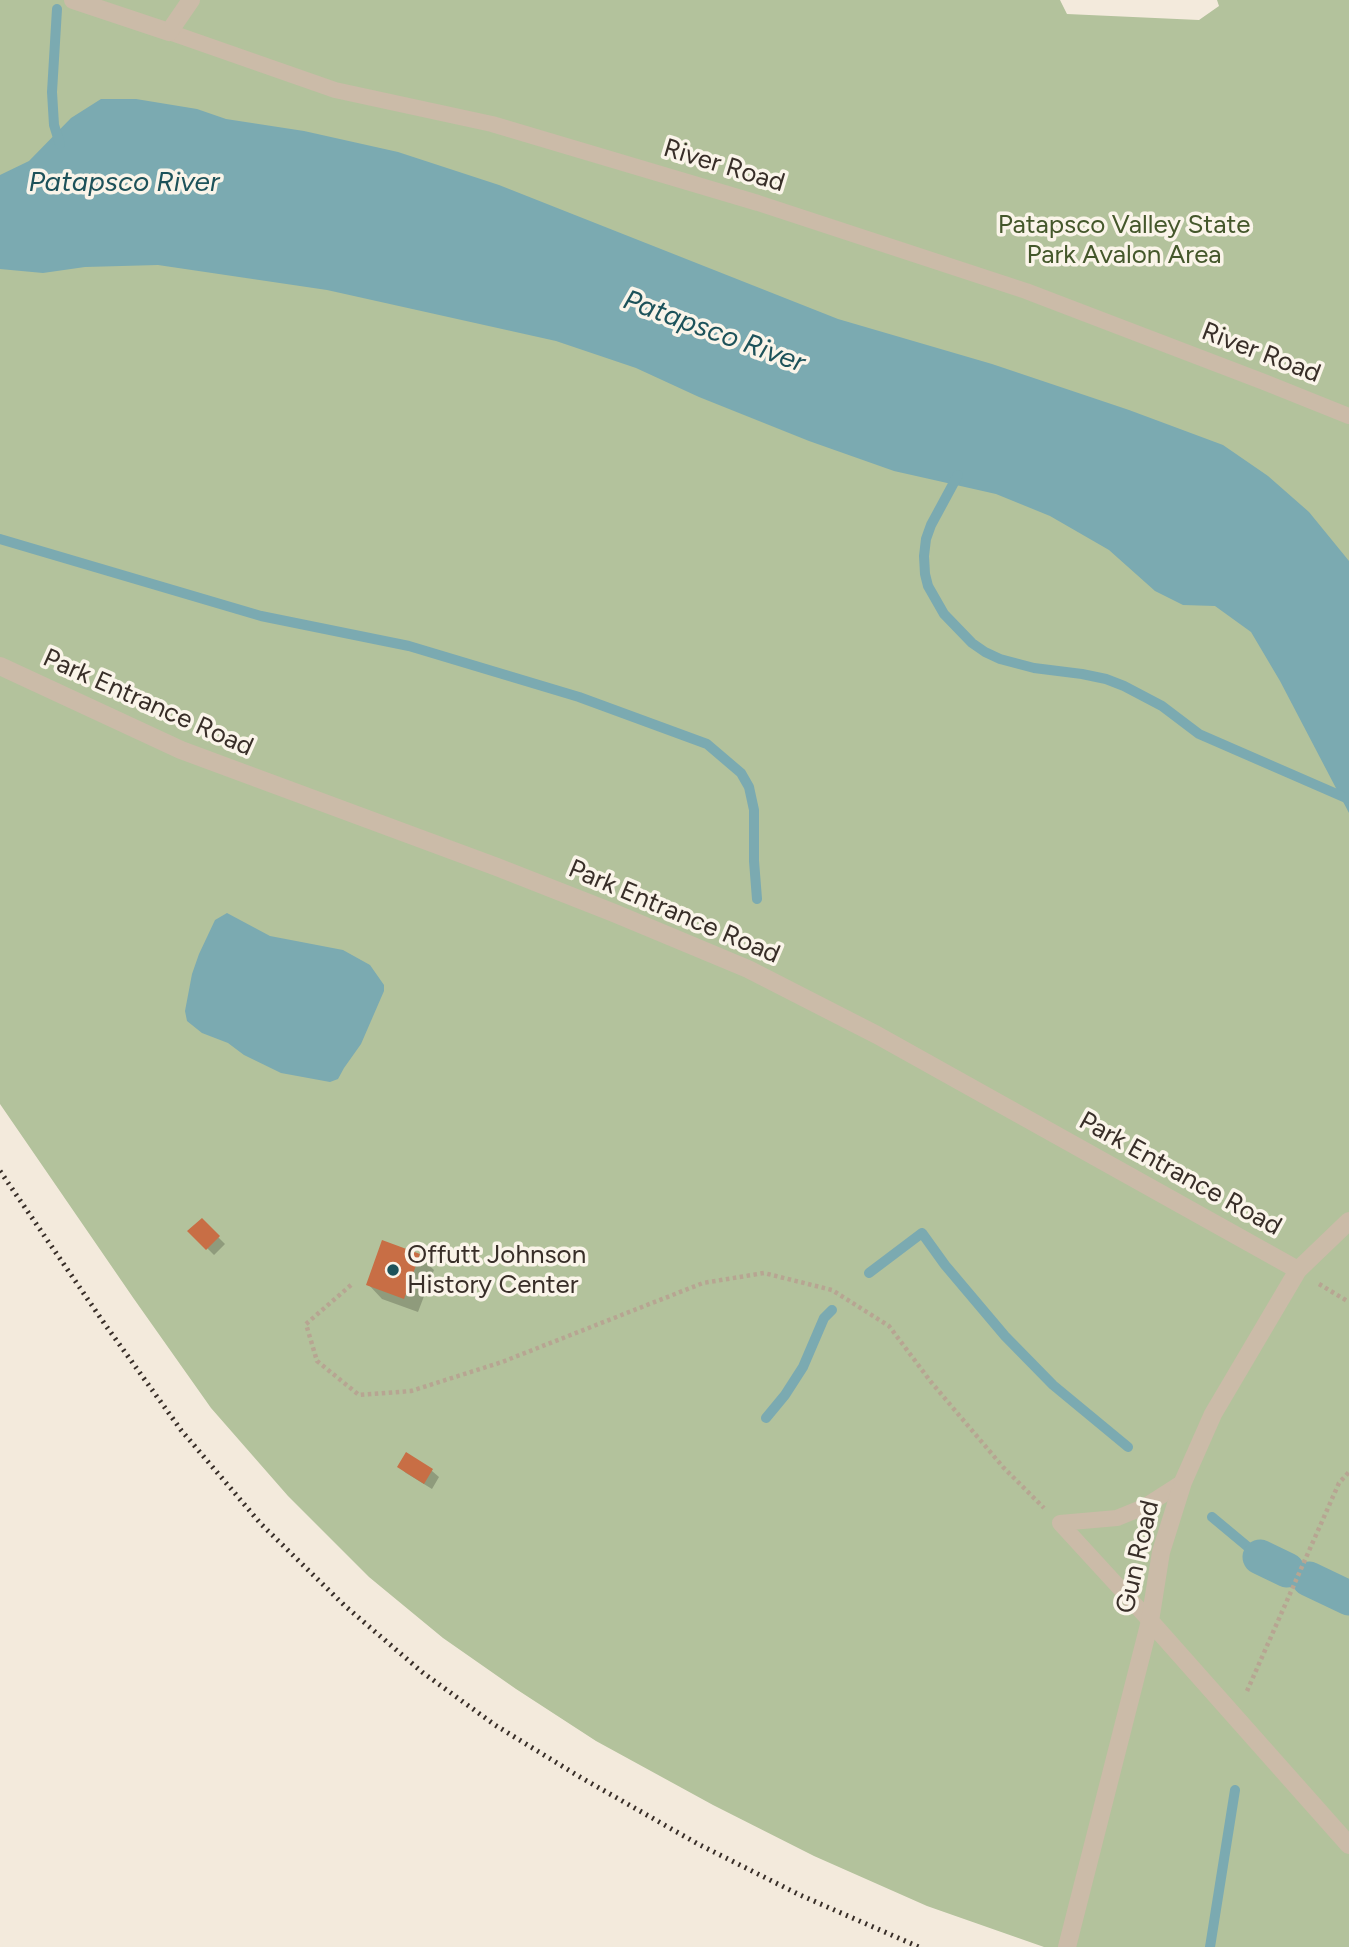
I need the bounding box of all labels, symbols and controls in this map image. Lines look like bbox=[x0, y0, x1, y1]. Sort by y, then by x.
street label: River Road bbox=[660, 133, 788, 199]
water label: Patapsco River bbox=[29, 166, 219, 200]
park label: Patapsco Valley State Park Avalon Area bbox=[998, 209, 1250, 270]
water label: Patapsco River bbox=[619, 284, 809, 380]
street label: River Road bbox=[1197, 316, 1325, 390]
street label: Park Entrance Road bbox=[38, 643, 258, 763]
street label: Park Entrance Road bbox=[564, 853, 784, 971]
street label: Park Entrance Road bbox=[1073, 1105, 1287, 1243]
place label: Offutt Johnson History Center bbox=[407, 1239, 586, 1300]
marker: Offutt Johnson History Center bbox=[385, 1262, 401, 1278]
street label: Gun Road bbox=[1110, 1497, 1166, 1617]

